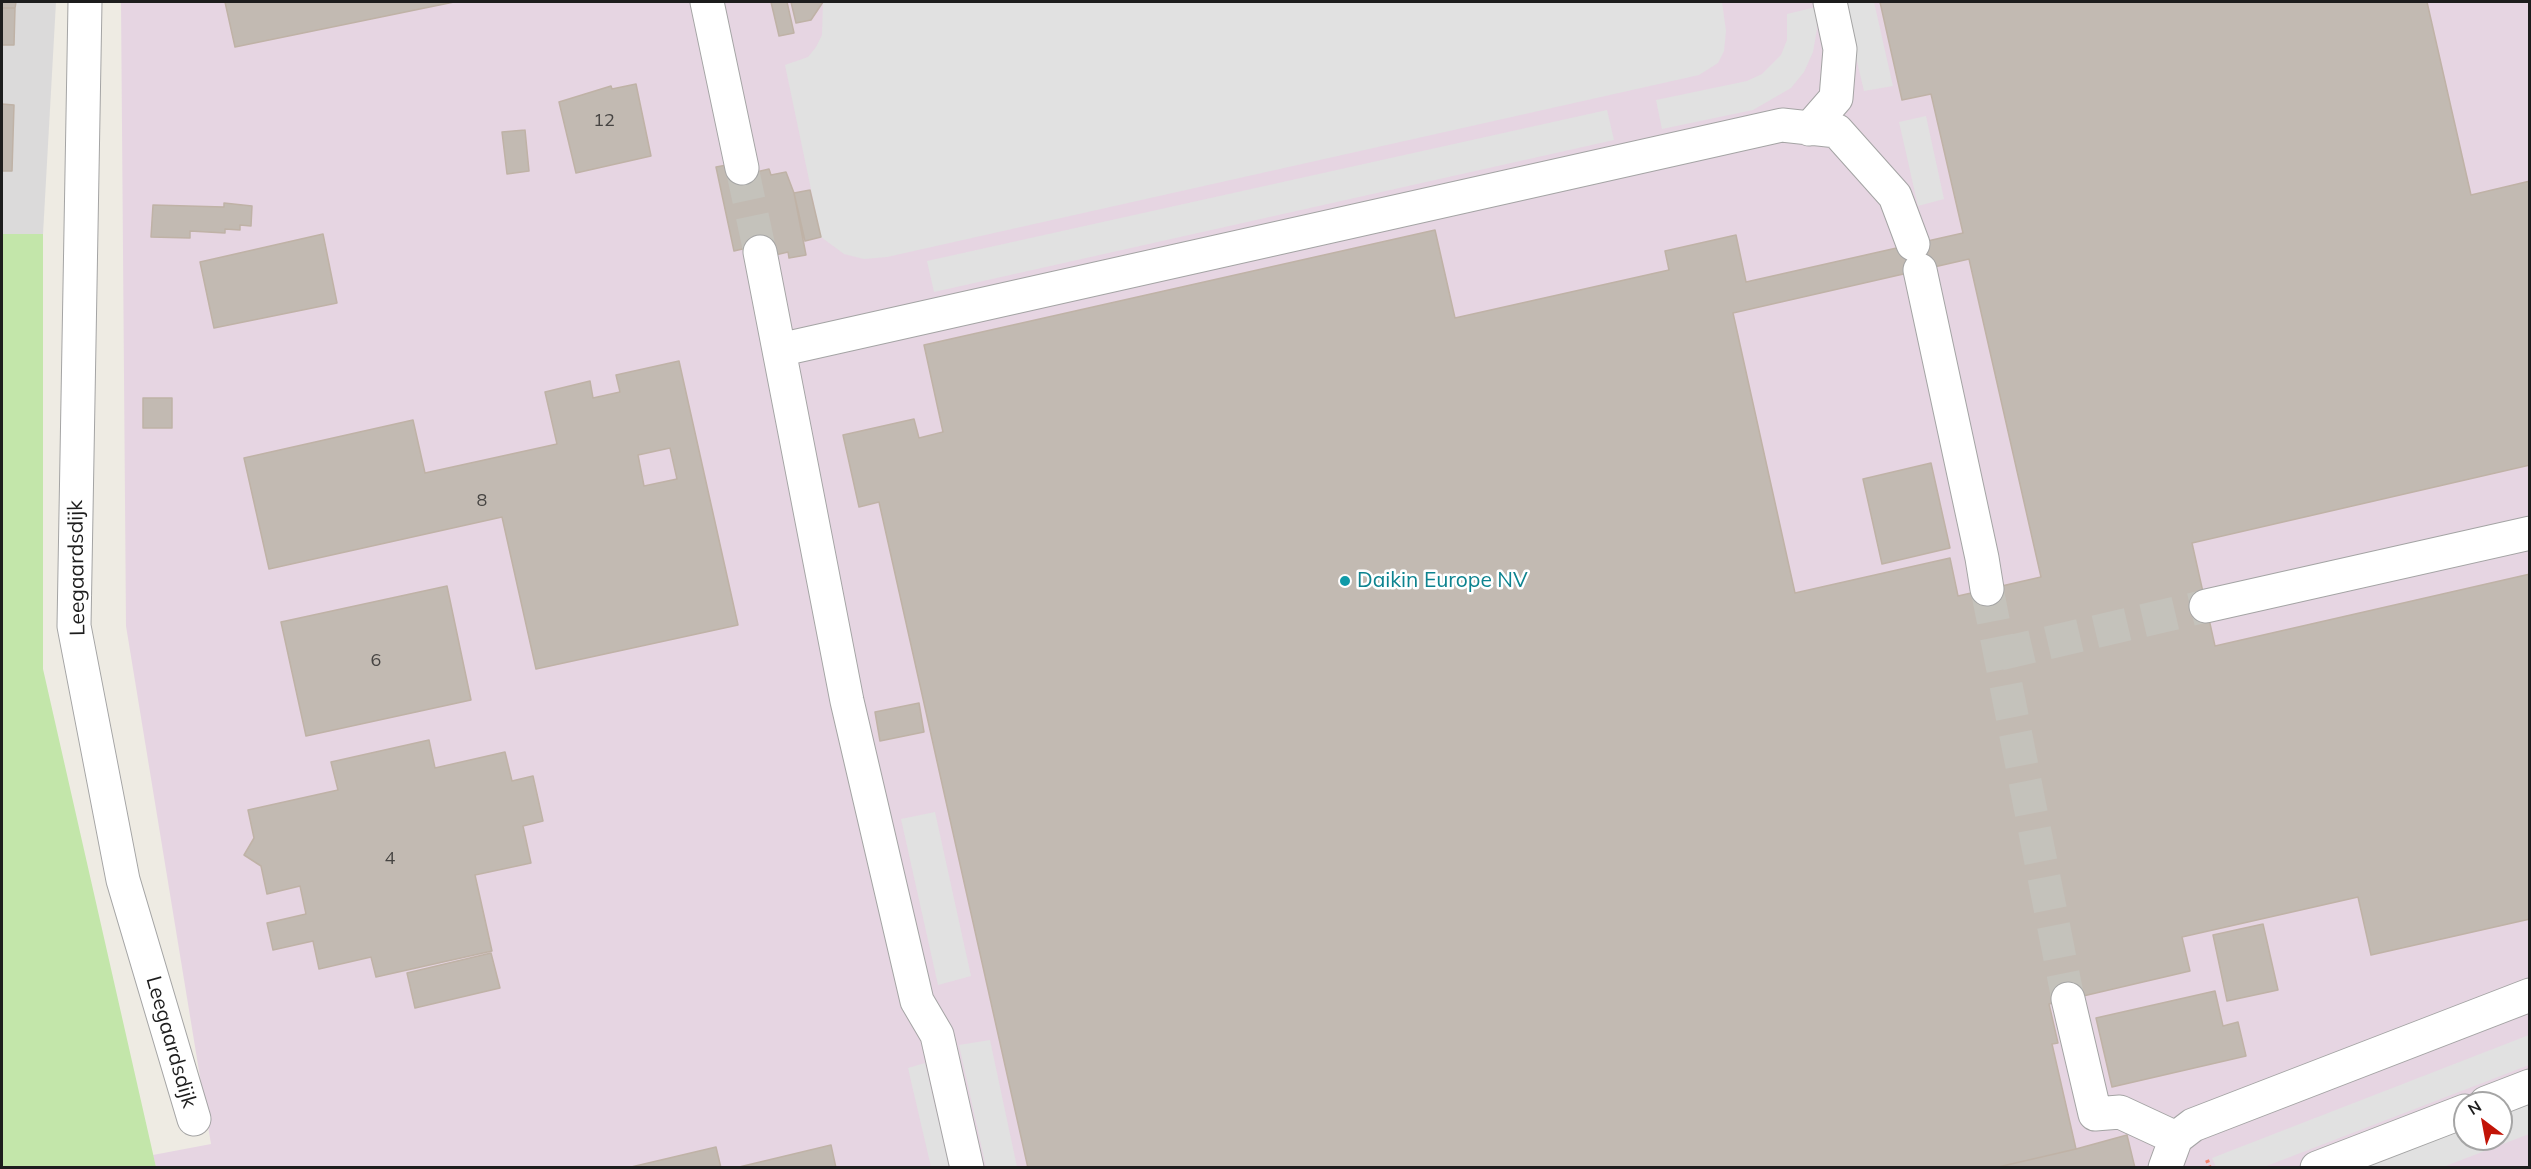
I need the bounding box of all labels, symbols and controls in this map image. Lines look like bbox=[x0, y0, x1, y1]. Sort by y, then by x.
house number: 12 bbox=[593, 110, 615, 132]
house number: 8 bbox=[477, 490, 487, 512]
street label: Leegaardsdijk bbox=[63, 500, 91, 636]
place label: Daikin Europe NV bbox=[1357, 568, 1528, 594]
marker: Daikin Europe NV bbox=[1338, 574, 1352, 588]
house number: 6 bbox=[371, 650, 381, 672]
house number: 4 bbox=[385, 848, 395, 870]
street label: Leegaardsdijk bbox=[140, 973, 202, 1111]
north arrow bbox=[2453, 1091, 2513, 1151]
text: N bbox=[2464, 1096, 2485, 1119]

